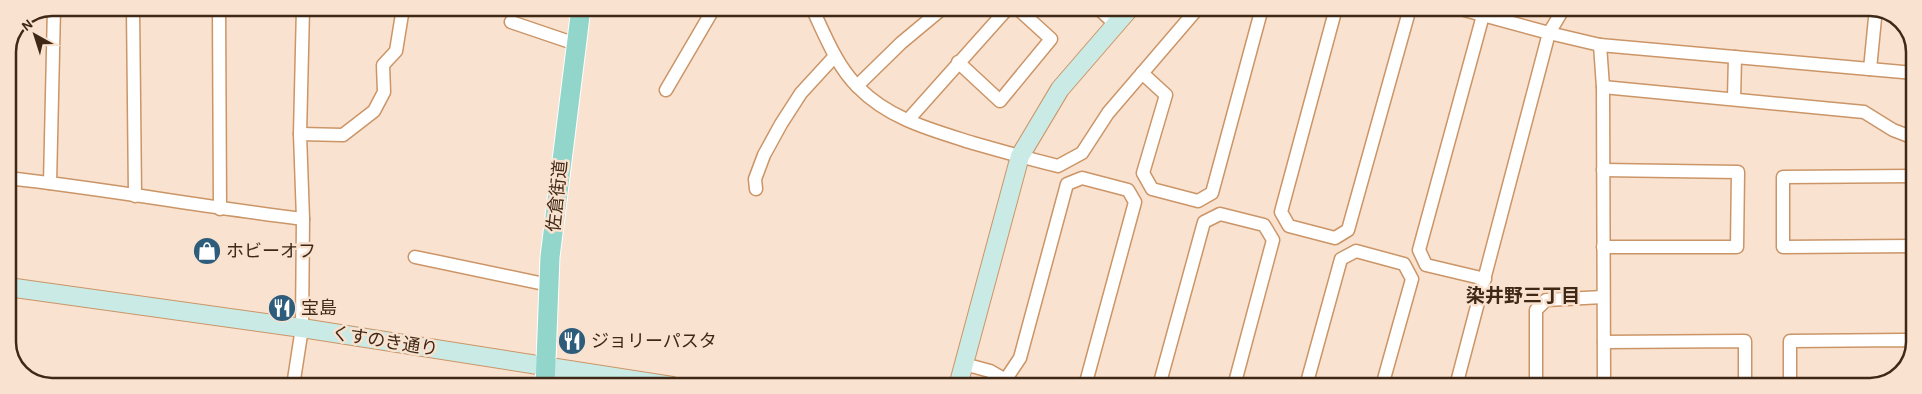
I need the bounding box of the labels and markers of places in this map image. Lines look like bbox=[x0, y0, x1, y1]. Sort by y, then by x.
shop icon: ホビーオフ bbox=[192, 236, 222, 266]
place label: ホビーオフ bbox=[226, 242, 316, 261]
restaurant icon: 宝島 bbox=[267, 293, 297, 323]
place label: 宝島 bbox=[301, 298, 337, 318]
restaurant icon: ジョリーパスタ bbox=[557, 326, 587, 356]
place label: ジョリーパスタ bbox=[591, 332, 717, 351]

